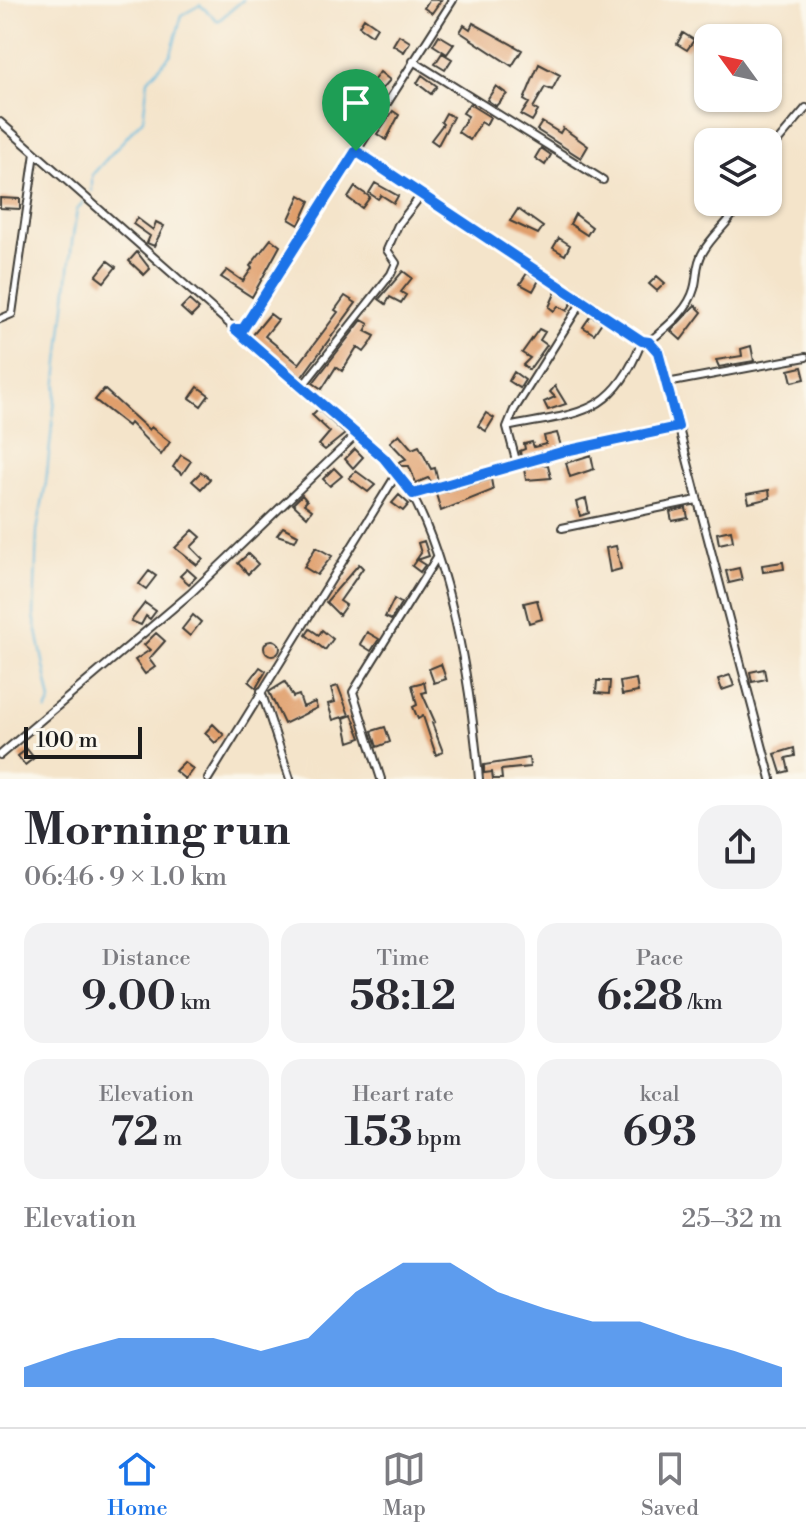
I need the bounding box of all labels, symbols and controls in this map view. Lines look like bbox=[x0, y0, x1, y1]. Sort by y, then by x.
north arrow bbox=[694, 24, 782, 112]
map controls bbox=[694, 24, 782, 216]
pin bbox=[322, 69, 390, 151]
icon: arrive bbox=[334, 81, 378, 125]
button: layers bbox=[694, 128, 782, 216]
scale bar bbox=[24, 723, 142, 759]
text: 100 m bbox=[36, 727, 98, 754]
text: Morning run bbox=[24, 803, 290, 858]
button: share bbox=[698, 805, 782, 889]
text: 06:46 · 9 × 1.0 km bbox=[24, 861, 227, 893]
text: Distance bbox=[102, 945, 191, 972]
text: Time bbox=[377, 945, 429, 972]
text: Pace bbox=[636, 945, 683, 972]
text: 9.00 bbox=[82, 972, 176, 1022]
text: 58:12 bbox=[350, 972, 456, 1022]
text: 6:28 bbox=[597, 972, 683, 1022]
text: km bbox=[176, 989, 211, 1016]
text: /km bbox=[683, 989, 723, 1016]
text: Elevation bbox=[99, 1081, 194, 1108]
text: Heart rate bbox=[352, 1081, 454, 1108]
text: kcal bbox=[640, 1081, 680, 1108]
text: 72 bbox=[110, 1108, 158, 1158]
text: 153 bbox=[344, 1108, 413, 1158]
text: 693 bbox=[622, 1108, 697, 1158]
text: m bbox=[158, 1125, 182, 1152]
text: bpm bbox=[413, 1125, 462, 1152]
text: Elevation bbox=[24, 1203, 137, 1235]
text: 25–32 m bbox=[682, 1203, 782, 1235]
tab: Home bbox=[107, 1447, 168, 1522]
tab: Map bbox=[382, 1447, 426, 1522]
tab: Saved bbox=[641, 1447, 699, 1522]

